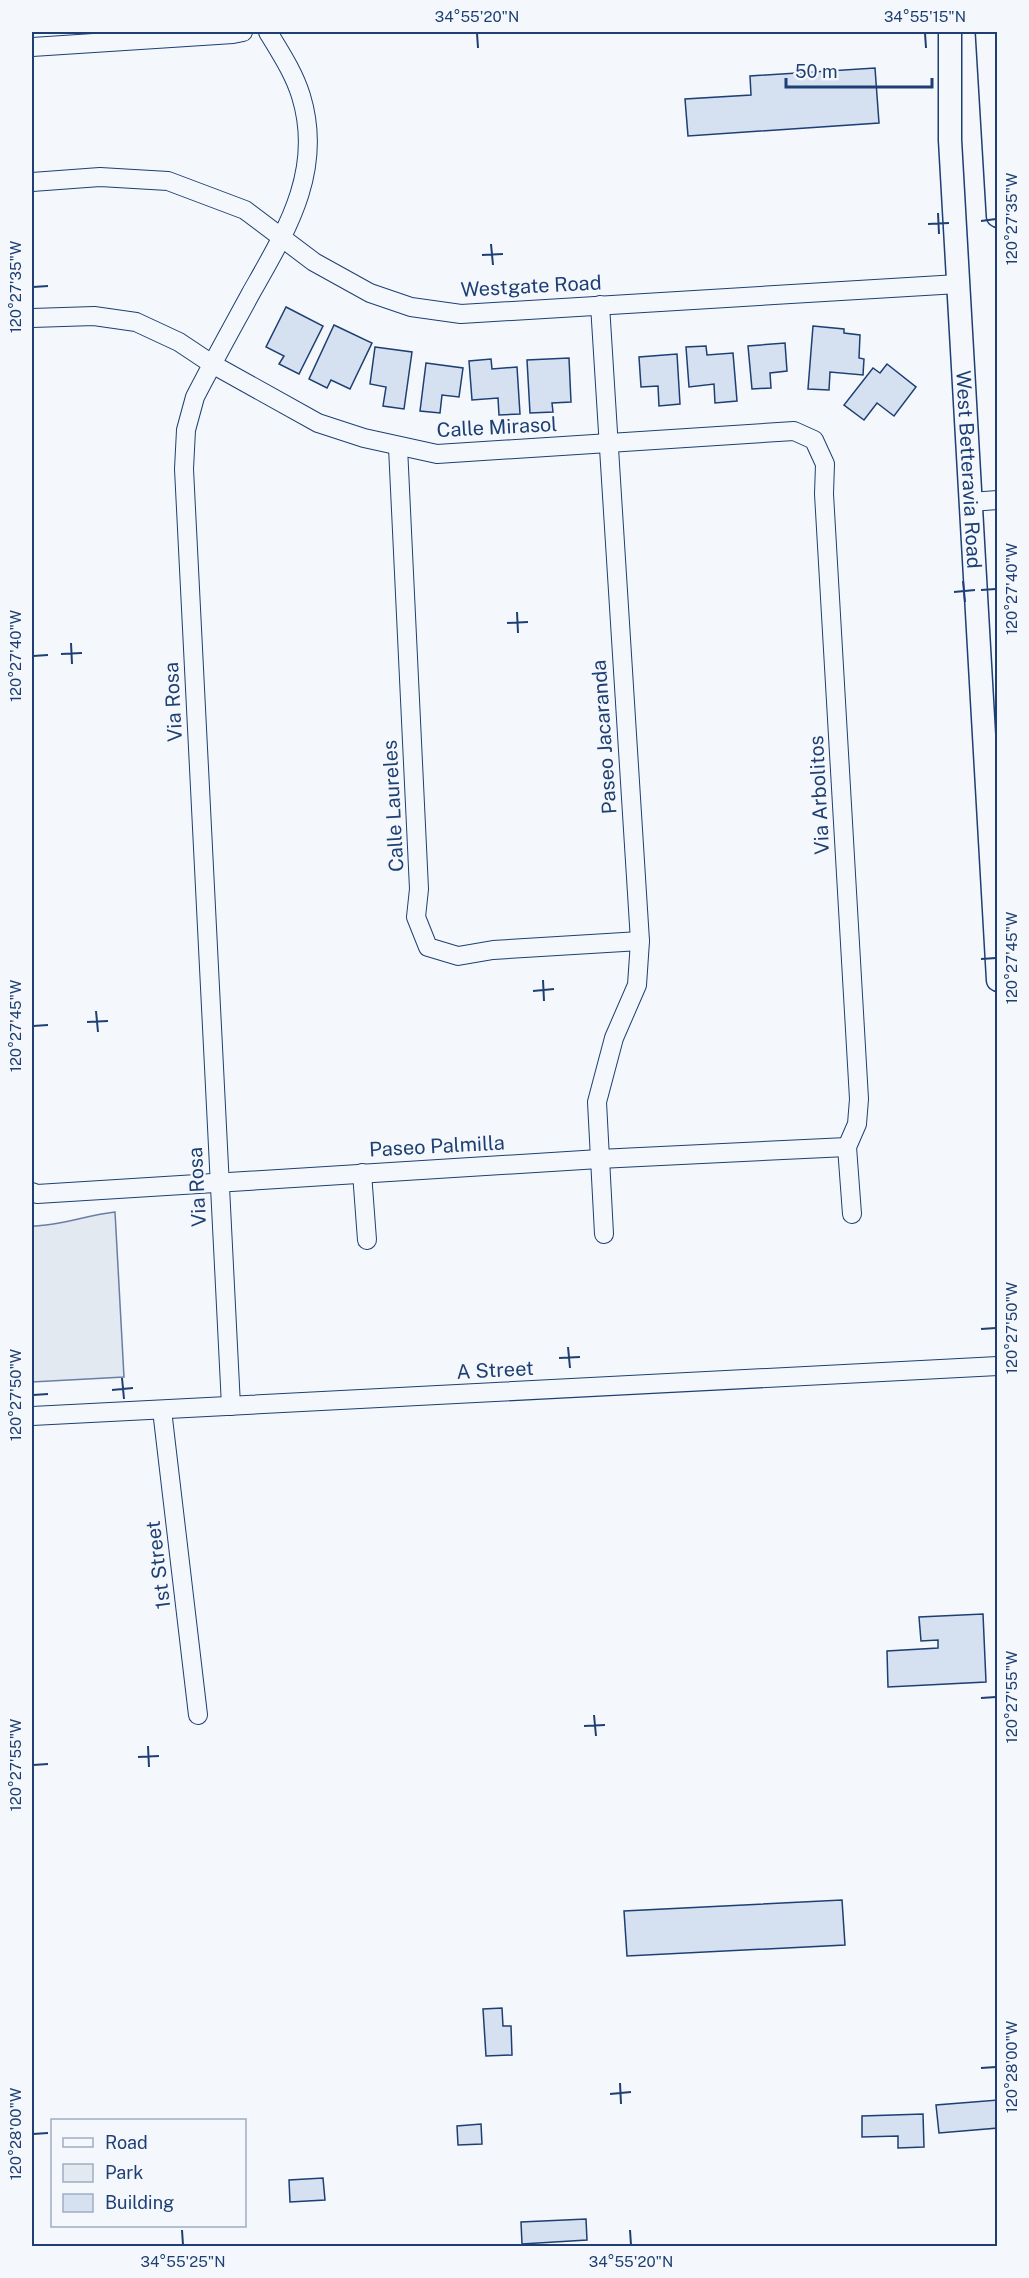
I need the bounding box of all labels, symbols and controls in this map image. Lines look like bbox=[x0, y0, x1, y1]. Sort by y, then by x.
text: 34°55'20"N bbox=[435, 8, 519, 25]
text: 34°55'15"N bbox=[884, 8, 966, 25]
scale bar bbox=[786, 51, 932, 89]
text: 50 m bbox=[795, 61, 838, 82]
text: 120°27'35"W bbox=[1003, 173, 1020, 265]
text: 120°27'35"W bbox=[7, 241, 24, 333]
street label: Westgate Road bbox=[460, 270, 602, 302]
street label: West Betteravia Road bbox=[951, 370, 986, 569]
street label: Calle Mirasol bbox=[436, 412, 558, 442]
text: 120°27'40"W bbox=[1003, 543, 1020, 635]
text: 120°27'40"W bbox=[7, 610, 24, 702]
street label: Paseo Jacaranda bbox=[587, 659, 621, 815]
street label: Via Rosa bbox=[159, 661, 187, 743]
street label: Via Arbolitos bbox=[804, 735, 834, 855]
street label: Calle Laureles bbox=[378, 739, 408, 873]
text: 120°27'45"W bbox=[1003, 912, 1020, 1004]
text: 120°27'45"W bbox=[7, 980, 24, 1072]
street label: Paseo Palmilla bbox=[369, 1130, 505, 1162]
street label: Via Rosa bbox=[183, 1146, 211, 1228]
text: 120°27'50"W bbox=[1003, 1282, 1020, 1374]
text: 120°27'50"W bbox=[7, 1349, 24, 1441]
street label: A Street bbox=[456, 1356, 534, 1384]
street label: 1st Street bbox=[141, 1519, 175, 1611]
text: 120°27'55"W bbox=[1003, 1651, 1020, 1743]
text: 120°27'55"W bbox=[7, 1719, 24, 1811]
text: 120°28'00"W bbox=[1003, 2021, 1020, 2113]
text: 120°28'00"W bbox=[7, 2088, 24, 2180]
legend bbox=[51, 2119, 246, 2227]
text: Road bbox=[105, 2132, 148, 2153]
text: Park bbox=[105, 2162, 143, 2183]
text: Building bbox=[105, 2192, 174, 2213]
text: 34°55'25"N bbox=[141, 2253, 225, 2270]
text: 34°55'20"N bbox=[589, 2253, 673, 2270]

